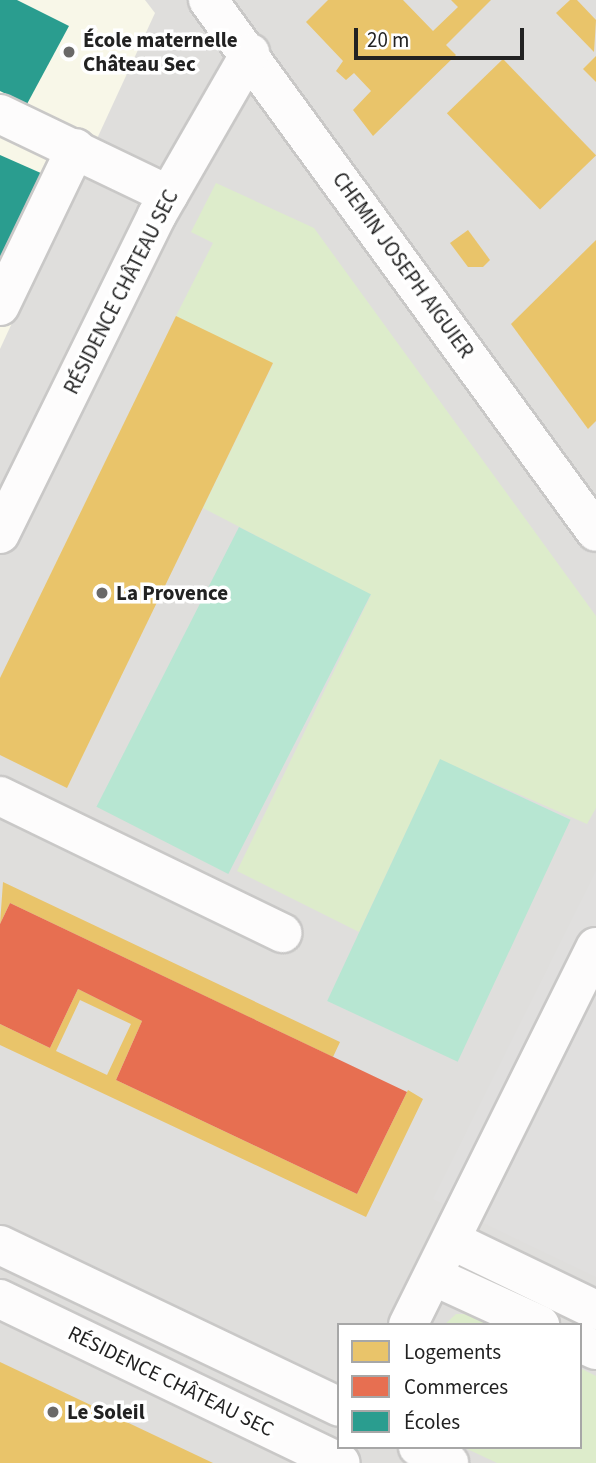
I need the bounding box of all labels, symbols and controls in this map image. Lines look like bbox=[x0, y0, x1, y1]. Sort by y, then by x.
scale bar bbox=[358, 14, 528, 58]
text: 20 m bbox=[367, 25, 409, 55]
place label: École maternelle Château Sec bbox=[83, 27, 238, 77]
marker: École maternelle Château Sec bbox=[61, 44, 77, 60]
street label: CHEMIN JOSEPH AIGUIER bbox=[327, 167, 479, 363]
street label: RÉSIDENCE CHÂTEAU SEC bbox=[58, 186, 184, 398]
place label: La Provence bbox=[116, 580, 228, 606]
marker: La Provence bbox=[94, 585, 110, 601]
street label: RÉSIDENCE CHÂTEAU SEC bbox=[64, 1320, 278, 1442]
legend bbox=[337, 1323, 582, 1449]
text: Logements bbox=[404, 1337, 501, 1367]
text: Commerces bbox=[404, 1372, 508, 1402]
place label: Le Soleil bbox=[67, 1399, 145, 1425]
marker: Le Soleil bbox=[45, 1404, 61, 1420]
text: Écoles bbox=[404, 1407, 460, 1437]

